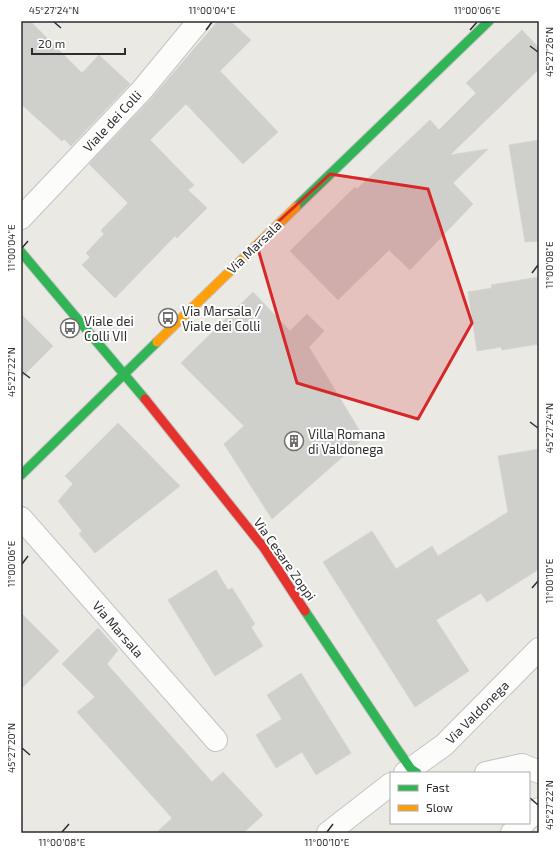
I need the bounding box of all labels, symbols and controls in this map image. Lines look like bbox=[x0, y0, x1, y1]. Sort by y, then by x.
text: 45°27'24"N bbox=[29, 4, 79, 16]
text: 11°00'04"E bbox=[188, 4, 236, 16]
text: 11°00'06"E bbox=[454, 4, 501, 16]
text: 45°27'26"N bbox=[543, 27, 555, 77]
scale bar bbox=[32, 30, 125, 56]
text: 20 m bbox=[38, 36, 65, 50]
street label: Viale dei Colli bbox=[79, 87, 145, 155]
street label: Via Marsala bbox=[223, 217, 285, 277]
text: 11°00'04"E bbox=[5, 224, 17, 272]
text: 11°00'08"E bbox=[543, 241, 555, 288]
place label: Via Marsala / Viale dei Colli bbox=[182, 303, 262, 334]
bus stop icon: Via Marsala / Viale dei Colli bbox=[157, 307, 179, 329]
place label: Viale dei Colli VII bbox=[84, 313, 134, 344]
bus stop icon: Viale dei Colli VII bbox=[59, 317, 81, 339]
text: 45°27'22"N bbox=[5, 347, 17, 397]
text: 45°27'24"N bbox=[543, 403, 555, 453]
place label: Villa Romana di Valdonega bbox=[308, 426, 385, 457]
building icon: Villa Romana di Valdonega bbox=[283, 430, 305, 452]
street label: Via Cesare Zoppi bbox=[251, 515, 319, 603]
text: 11°00'06"E bbox=[5, 540, 17, 587]
text: 11°00'10"E bbox=[543, 558, 555, 603]
street label: Via Marsala bbox=[89, 597, 147, 661]
street label: Via Valdonega bbox=[442, 677, 512, 747]
text: 45°27'20"N bbox=[5, 723, 17, 773]
legend bbox=[390, 772, 530, 824]
text: Fast bbox=[426, 780, 450, 794]
text: 45°27'22"N bbox=[543, 780, 555, 830]
text: Slow bbox=[426, 800, 453, 814]
text: 11°00'08"E bbox=[39, 836, 86, 848]
text: 11°00'10"E bbox=[305, 836, 350, 848]

